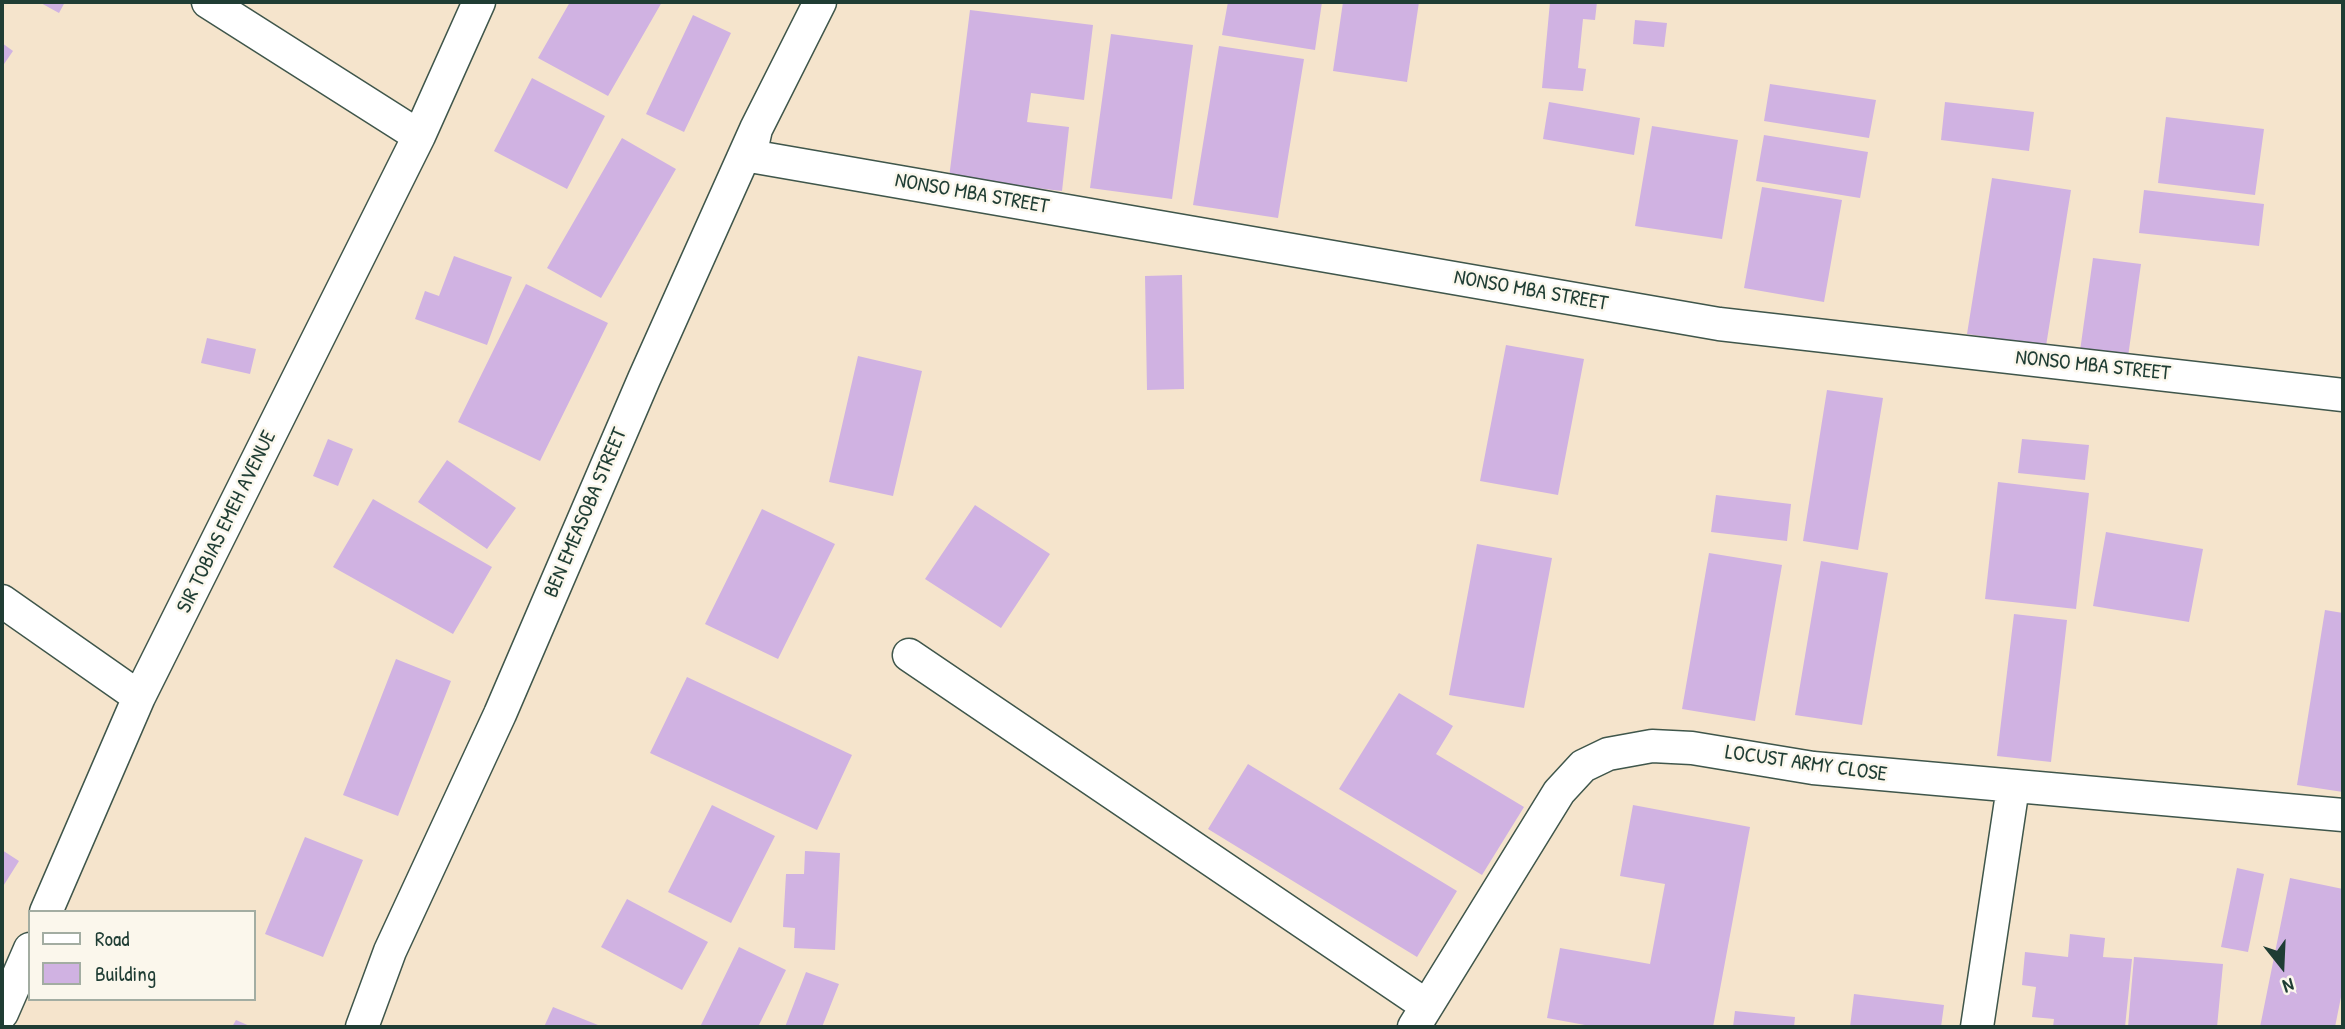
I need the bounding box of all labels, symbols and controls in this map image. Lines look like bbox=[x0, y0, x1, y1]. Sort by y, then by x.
street label: NONSO MBA STREET bbox=[893, 168, 1051, 220]
street label: NONSO MBA STREET bbox=[1452, 265, 1610, 317]
street label: NONSO MBA STREET bbox=[2014, 345, 2172, 387]
street label: BEN EMEASOBA STREET bbox=[539, 424, 633, 602]
street label: SIR TOBIAS EMEH AVENUE bbox=[172, 427, 282, 617]
street label: LOCUST ARMY CLOSE bbox=[1723, 740, 1889, 788]
legend bbox=[28, 910, 256, 1001]
text: Road bbox=[95, 924, 129, 953]
north arrow bbox=[2247, 931, 2317, 1001]
text: Building bbox=[95, 959, 156, 988]
text: N bbox=[2280, 972, 2297, 1000]

